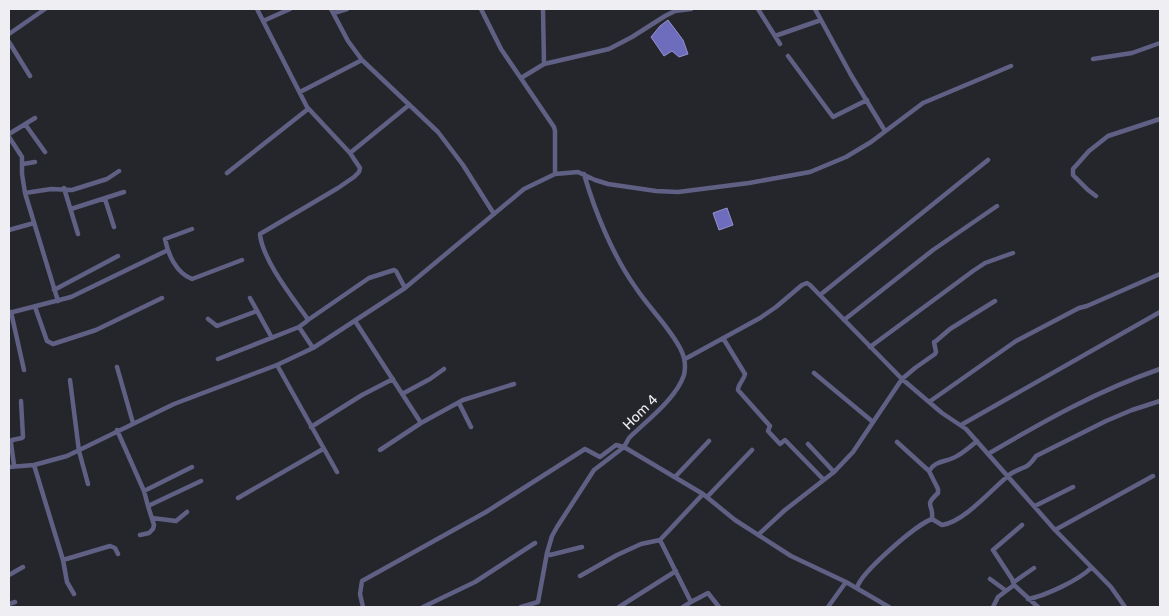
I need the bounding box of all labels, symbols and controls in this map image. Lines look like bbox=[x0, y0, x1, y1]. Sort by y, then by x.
street label: Hom 4 bbox=[619, 391, 662, 433]

